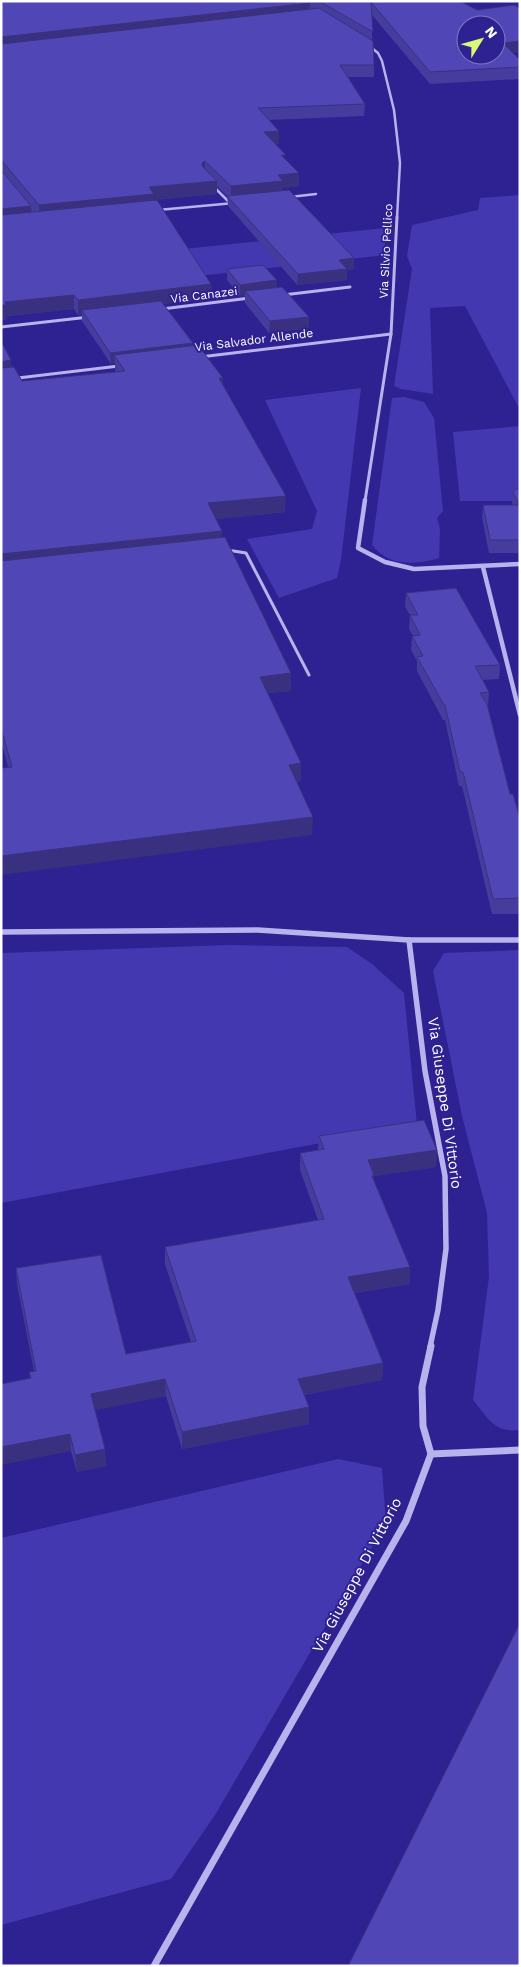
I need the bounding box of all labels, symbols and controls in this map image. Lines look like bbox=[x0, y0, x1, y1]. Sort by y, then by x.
north arrow bbox=[456, 15, 506, 65]
text: N bbox=[482, 23, 501, 41]
street label: Via Silvio Pellico bbox=[377, 203, 395, 299]
street label: Via Canazei bbox=[170, 284, 238, 306]
street label: Via Salvador Allende bbox=[194, 326, 314, 354]
street label: Via Giuseppe Di Vittorio bbox=[424, 1016, 466, 1190]
street label: Via Giuseppe Di Vittorio bbox=[308, 1494, 406, 1656]

